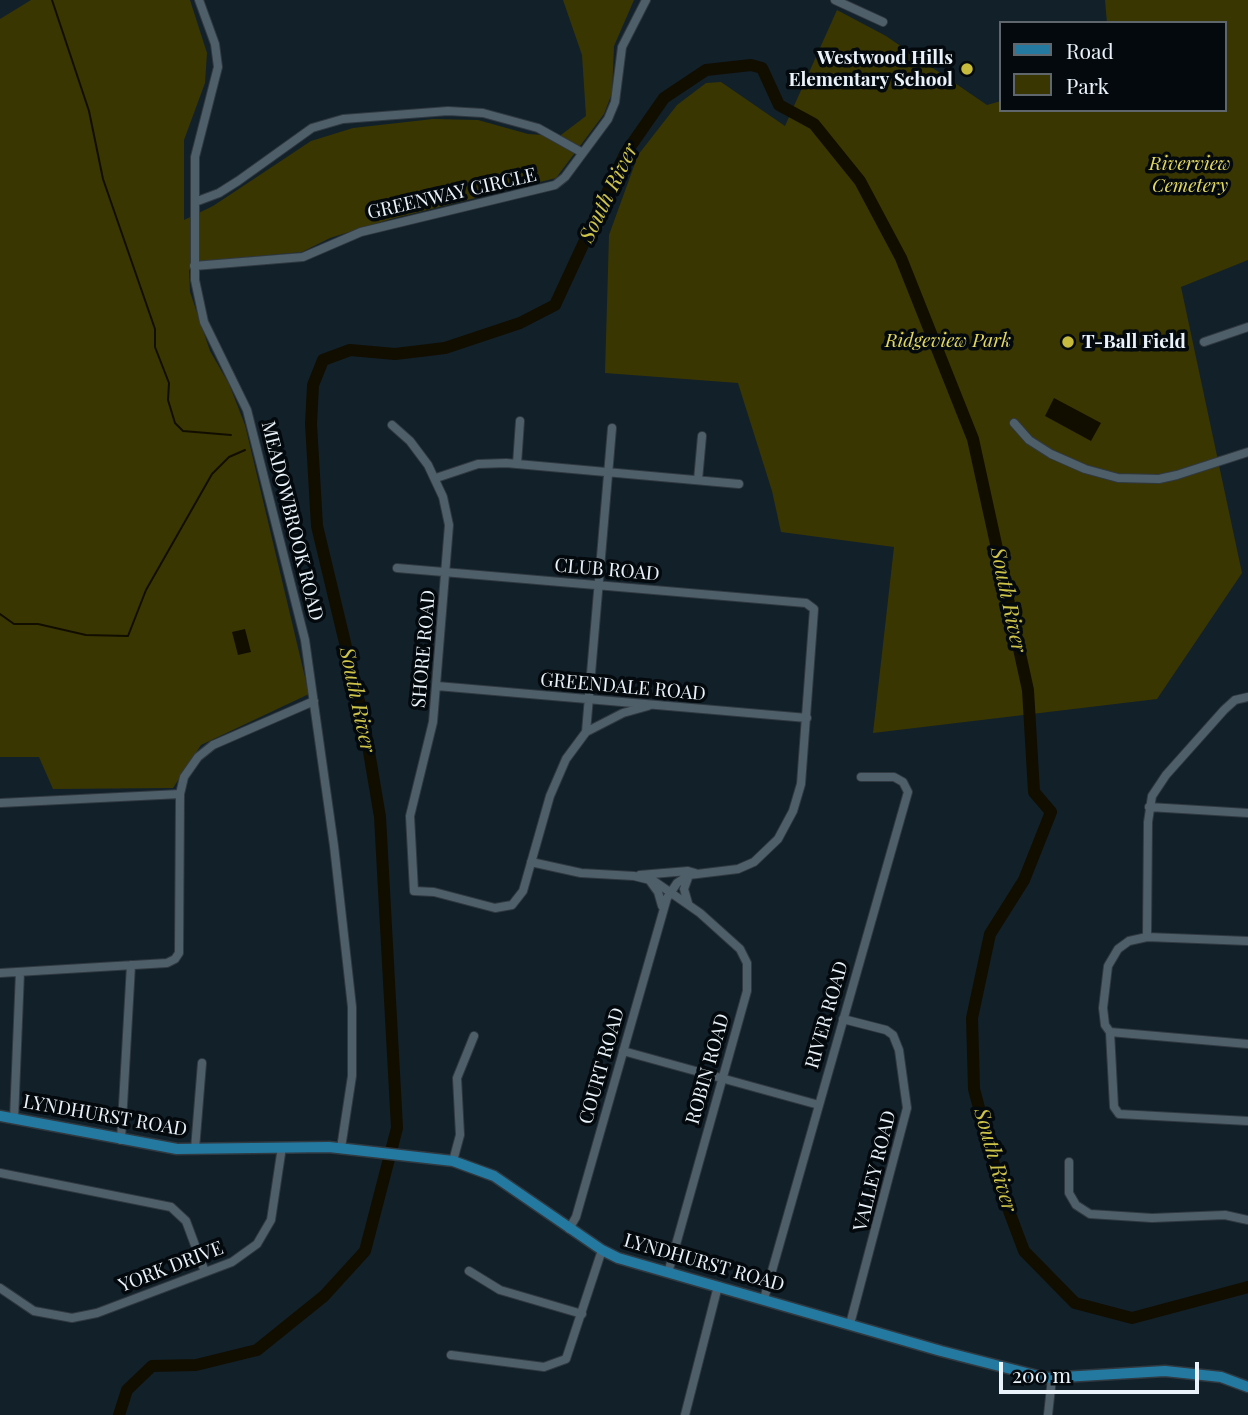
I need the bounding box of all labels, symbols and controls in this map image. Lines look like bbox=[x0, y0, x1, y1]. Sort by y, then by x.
legend bbox=[1000, 21, 1227, 112]
text: Road bbox=[1066, 36, 1114, 64]
place label: Westwood Hills Elementary School bbox=[788, 47, 953, 91]
marker: Westwood Hills Elementary School bbox=[959, 61, 975, 77]
text: Park bbox=[1066, 71, 1109, 99]
water label: South River bbox=[574, 139, 644, 247]
park label: Riverview Cemetery bbox=[1149, 153, 1231, 197]
street label: GREENWAY CIRCLE bbox=[365, 163, 539, 225]
park label: Ridgeview Park bbox=[885, 330, 1011, 352]
place label: T-Ball Field bbox=[1082, 331, 1186, 353]
marker: T-Ball Field bbox=[1060, 334, 1076, 350]
street label: MEADOWBROOK ROAD bbox=[256, 419, 328, 623]
water label: South River bbox=[985, 545, 1031, 655]
street label: CLUB ROAD bbox=[554, 554, 660, 586]
street label: SHORE ROAD bbox=[407, 589, 441, 709]
water label: South River bbox=[334, 645, 380, 755]
street label: GREENDALE ROAD bbox=[539, 668, 707, 706]
street label: RIVER ROAD bbox=[801, 959, 853, 1071]
street label: COURT ROAD bbox=[574, 1005, 630, 1127]
street label: ROBIN ROAD bbox=[681, 1011, 735, 1127]
street label: LYNDHURST ROAD bbox=[21, 1090, 189, 1142]
water label: South River bbox=[968, 1105, 1022, 1215]
street label: VALLEY ROAD bbox=[849, 1108, 901, 1234]
street label: LYNDHURST ROAD bbox=[621, 1229, 787, 1297]
street label: YORK DRIVE bbox=[116, 1237, 226, 1297]
scale bar bbox=[1003, 1348, 1202, 1392]
text: 200 m bbox=[1012, 1360, 1071, 1388]

